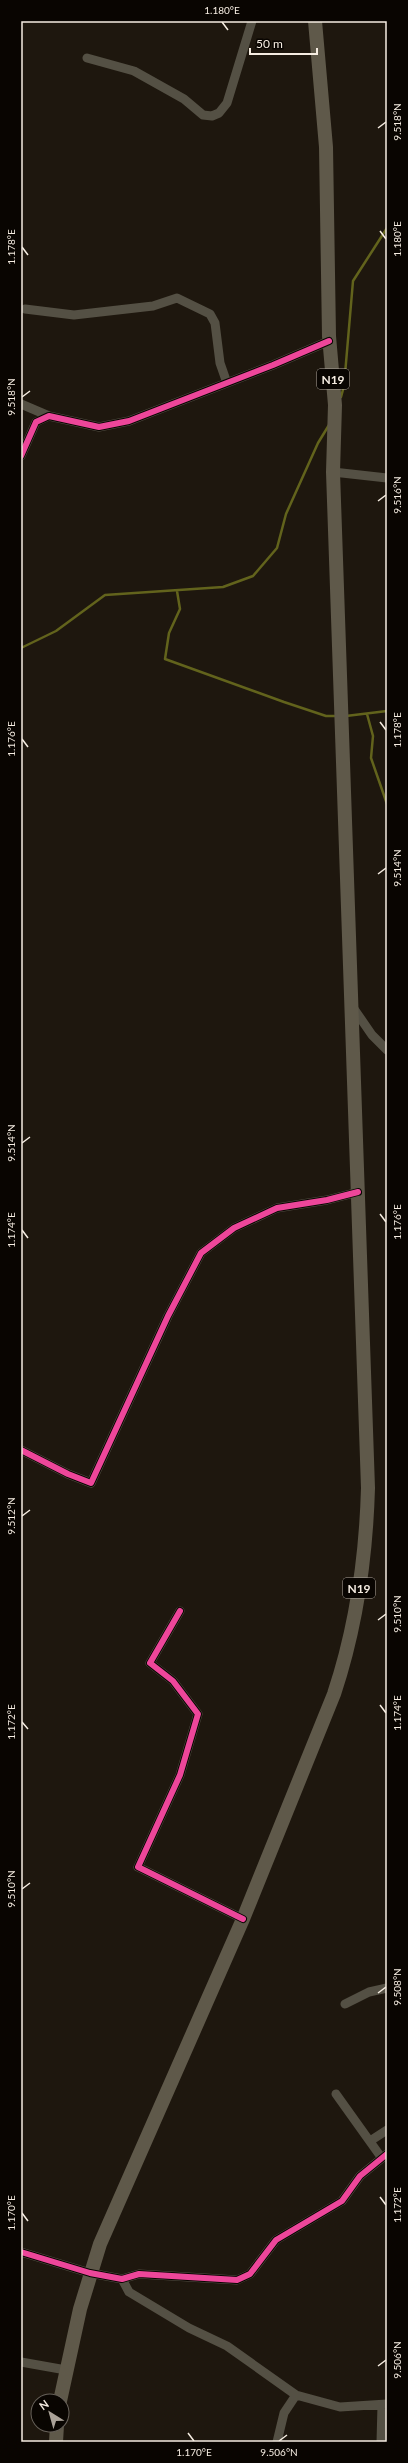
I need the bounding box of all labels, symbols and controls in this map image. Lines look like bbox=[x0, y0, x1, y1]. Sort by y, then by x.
text: 1.180°E bbox=[204, 4, 240, 16]
scale bar bbox=[250, 30, 317, 56]
text: 50 m bbox=[256, 36, 283, 51]
text: 9.518°N bbox=[391, 103, 403, 141]
text: 1.180°E bbox=[391, 221, 403, 257]
text: 1.178°E bbox=[5, 229, 17, 265]
road number: N19 bbox=[317, 369, 349, 389]
text: 9.518°N bbox=[5, 378, 17, 416]
text: 9.516°N bbox=[391, 476, 403, 514]
text: 1.178°E bbox=[391, 712, 403, 748]
text: 1.176°E bbox=[5, 721, 17, 757]
text: 9.514°N bbox=[391, 849, 403, 887]
text: 9.514°N bbox=[5, 1124, 17, 1162]
text: 1.176°E bbox=[391, 1204, 403, 1240]
text: 1.174°E bbox=[5, 1212, 17, 1248]
text: 9.512°N bbox=[5, 1497, 17, 1535]
road number: N19 bbox=[343, 1578, 375, 1598]
text: 9.510°N bbox=[391, 1595, 403, 1633]
text: 1.174°E bbox=[391, 1695, 403, 1731]
text: 1.172°E bbox=[5, 1704, 17, 1740]
text: 9.510°N bbox=[5, 1870, 17, 1908]
text: 9.508°N bbox=[391, 1968, 403, 2006]
text: 1.172°E bbox=[391, 2187, 403, 2223]
text: 1.170°E bbox=[5, 2195, 17, 2231]
text: 9.506°N bbox=[391, 2341, 403, 2379]
north arrow bbox=[30, 2393, 70, 2433]
text: N bbox=[36, 2397, 51, 2412]
text: 1.170°E bbox=[176, 2446, 212, 2458]
text: 9.506°N bbox=[260, 2446, 298, 2458]

